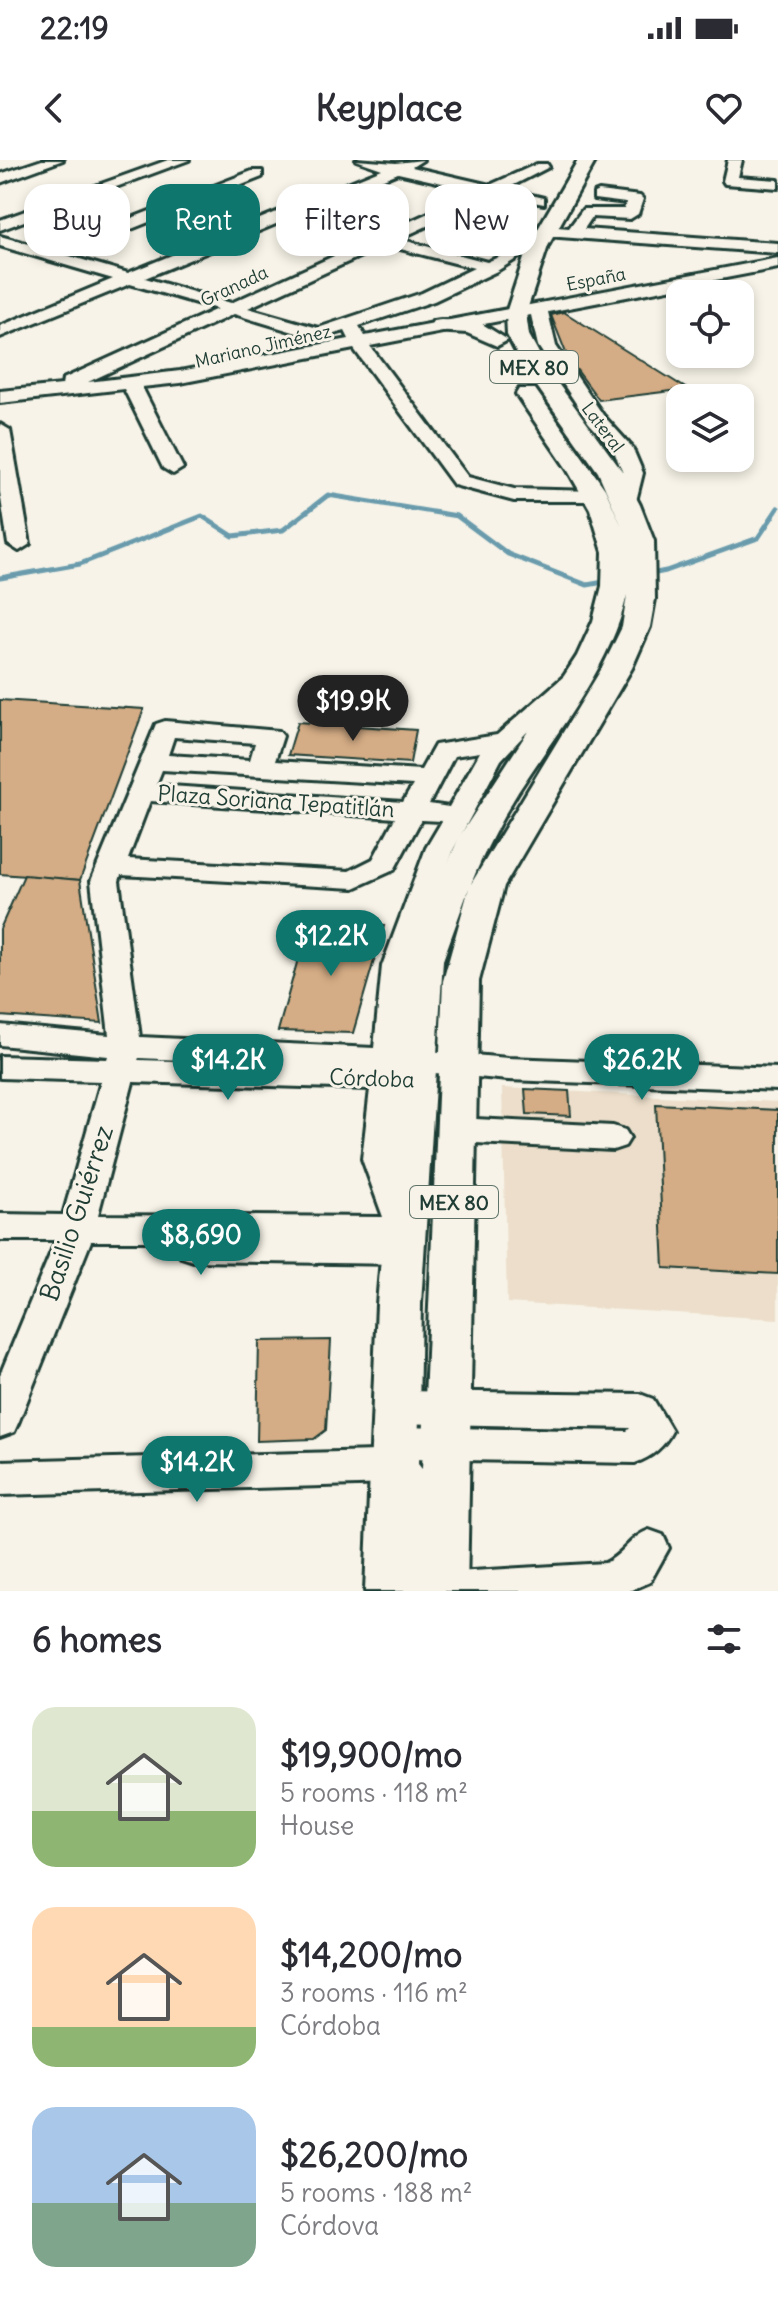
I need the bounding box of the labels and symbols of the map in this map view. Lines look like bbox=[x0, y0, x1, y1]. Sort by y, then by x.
street label: Granada bbox=[197, 260, 271, 312]
street label: España bbox=[564, 262, 628, 296]
street label: Mariano Jiménez bbox=[193, 319, 334, 373]
road number: MEX 80 bbox=[490, 351, 578, 383]
street label: Lateral bbox=[577, 397, 629, 457]
pin: $19.9K bbox=[288, 675, 418, 743]
street label: Plaza Soriana Tepatitlán bbox=[157, 779, 395, 823]
pin: $12.2K bbox=[266, 910, 396, 978]
pin: $14.2K bbox=[163, 1034, 293, 1102]
pin: $26.2K bbox=[577, 1034, 707, 1102]
street label: Córdoba bbox=[329, 1063, 415, 1093]
street label: Basilio Guiérrez bbox=[32, 1121, 120, 1305]
road number: MEX 80 bbox=[410, 1186, 498, 1218]
pin: $8,690 bbox=[136, 1209, 266, 1277]
pin: $14.2K bbox=[132, 1436, 262, 1504]

